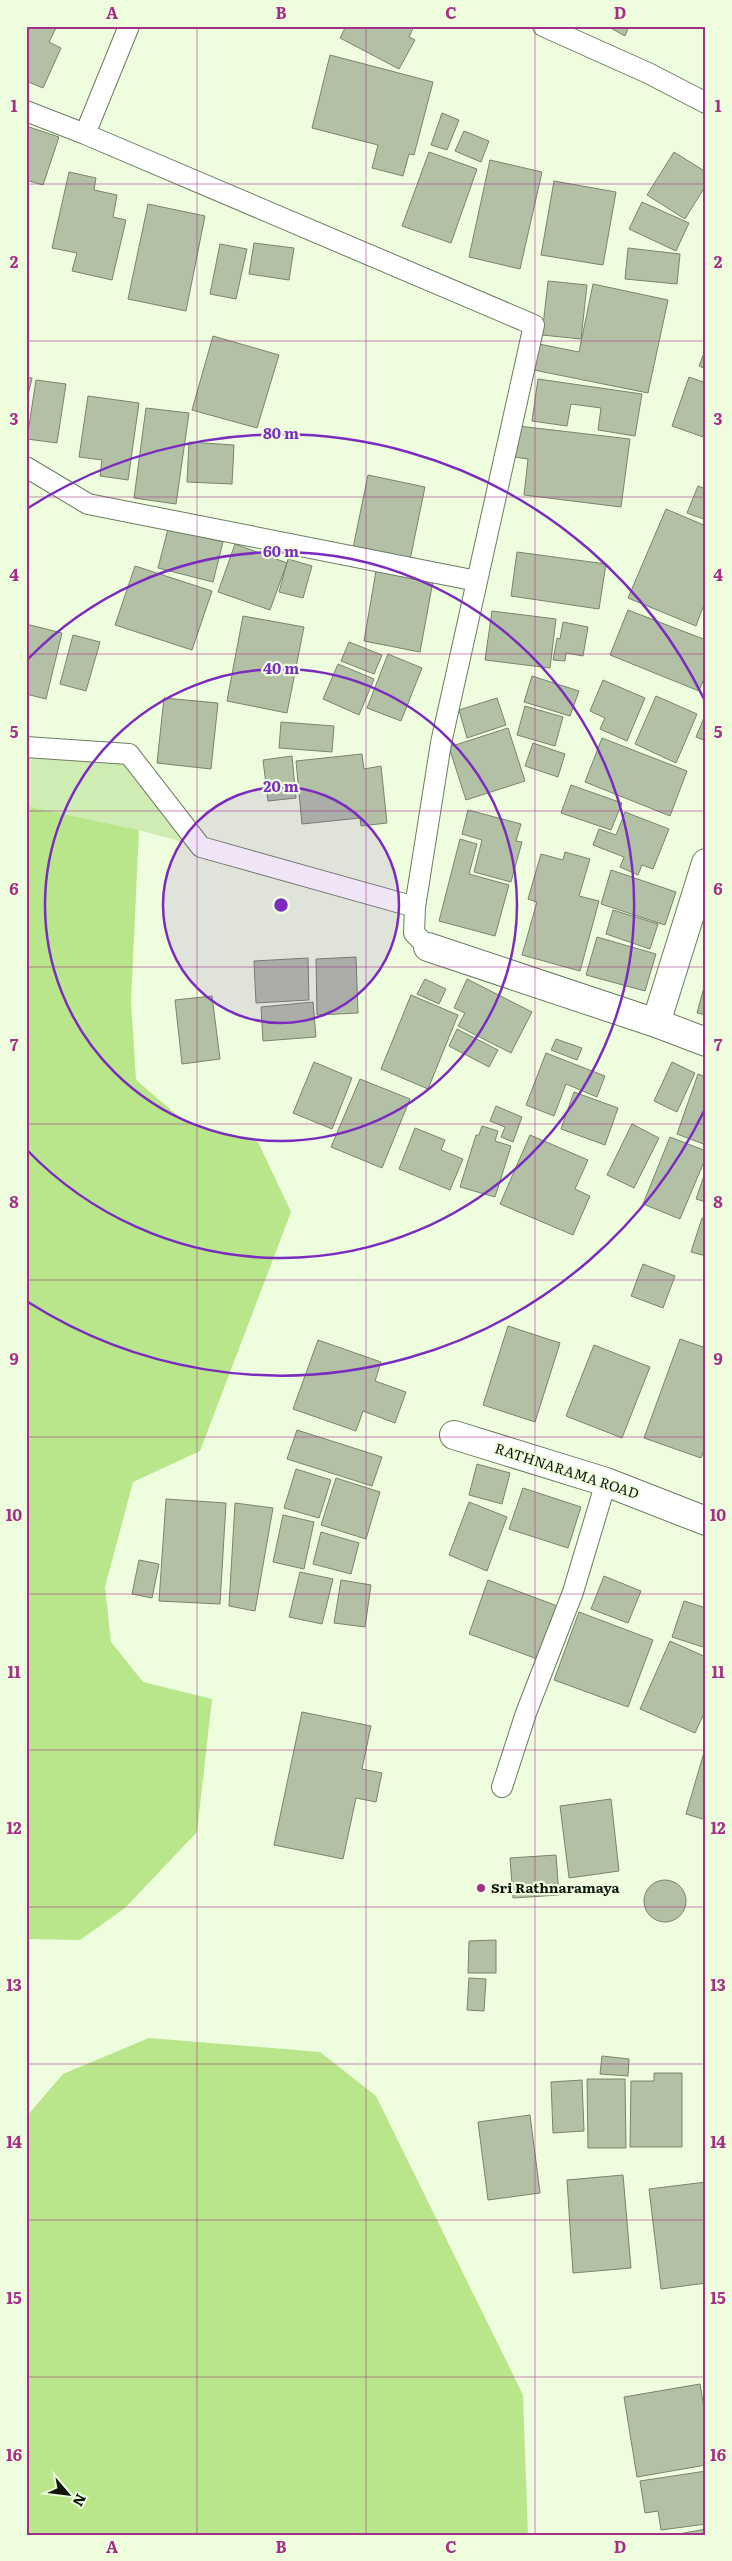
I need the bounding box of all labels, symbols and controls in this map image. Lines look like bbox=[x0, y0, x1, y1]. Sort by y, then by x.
text: A bbox=[106, 0, 118, 24]
text: B bbox=[275, 0, 287, 24]
text: C bbox=[445, 0, 457, 24]
text: D bbox=[614, 0, 626, 24]
text: 1 bbox=[11, 93, 18, 117]
text: 1 bbox=[715, 93, 722, 117]
text: 2 bbox=[10, 249, 19, 273]
text: 2 bbox=[714, 249, 723, 273]
text: 3 bbox=[10, 406, 19, 430]
text: 3 bbox=[714, 406, 723, 430]
text: 80 m bbox=[263, 421, 299, 444]
text: 60 m bbox=[263, 539, 299, 562]
text: 4 bbox=[9, 562, 19, 586]
text: 4 bbox=[713, 562, 723, 586]
text: 40 m bbox=[263, 656, 299, 679]
text: 5 bbox=[10, 719, 19, 743]
text: 5 bbox=[714, 719, 723, 743]
text: 20 m bbox=[263, 774, 299, 797]
text: 6 bbox=[9, 876, 19, 900]
text: 6 bbox=[713, 876, 723, 900]
centre of rings bbox=[272, 896, 290, 914]
text: 7 bbox=[10, 1032, 19, 1056]
text: 7 bbox=[714, 1032, 723, 1056]
text: 8 bbox=[9, 1189, 19, 1213]
text: 8 bbox=[713, 1189, 723, 1213]
text: 9 bbox=[9, 1346, 19, 1370]
text: 9 bbox=[713, 1346, 723, 1370]
street label: RATHNARAMA ROAD bbox=[493, 1437, 642, 1503]
text: 10 bbox=[6, 1502, 22, 1526]
text: 10 bbox=[710, 1502, 726, 1526]
text: 11 bbox=[7, 1659, 21, 1683]
text: 11 bbox=[711, 1659, 725, 1683]
text: 12 bbox=[6, 1815, 22, 1839]
text: 12 bbox=[710, 1815, 726, 1839]
place label: Sri Rathnaramaya bbox=[491, 1877, 621, 1897]
marker: Sri Rathnaramaya bbox=[475, 1882, 487, 1894]
text: 13 bbox=[6, 1972, 22, 1996]
text: 13 bbox=[710, 1972, 726, 1996]
text: 14 bbox=[6, 2129, 22, 2153]
text: 14 bbox=[710, 2129, 726, 2153]
text: 15 bbox=[6, 2285, 22, 2309]
text: 15 bbox=[710, 2285, 726, 2309]
text: 16 bbox=[6, 2442, 22, 2466]
text: 16 bbox=[710, 2442, 726, 2466]
north arrow bbox=[42, 2468, 92, 2518]
text: N bbox=[69, 2491, 92, 2511]
text: A bbox=[106, 2534, 118, 2558]
text: B bbox=[275, 2534, 287, 2558]
text: C bbox=[445, 2534, 457, 2558]
text: D bbox=[614, 2534, 626, 2558]

